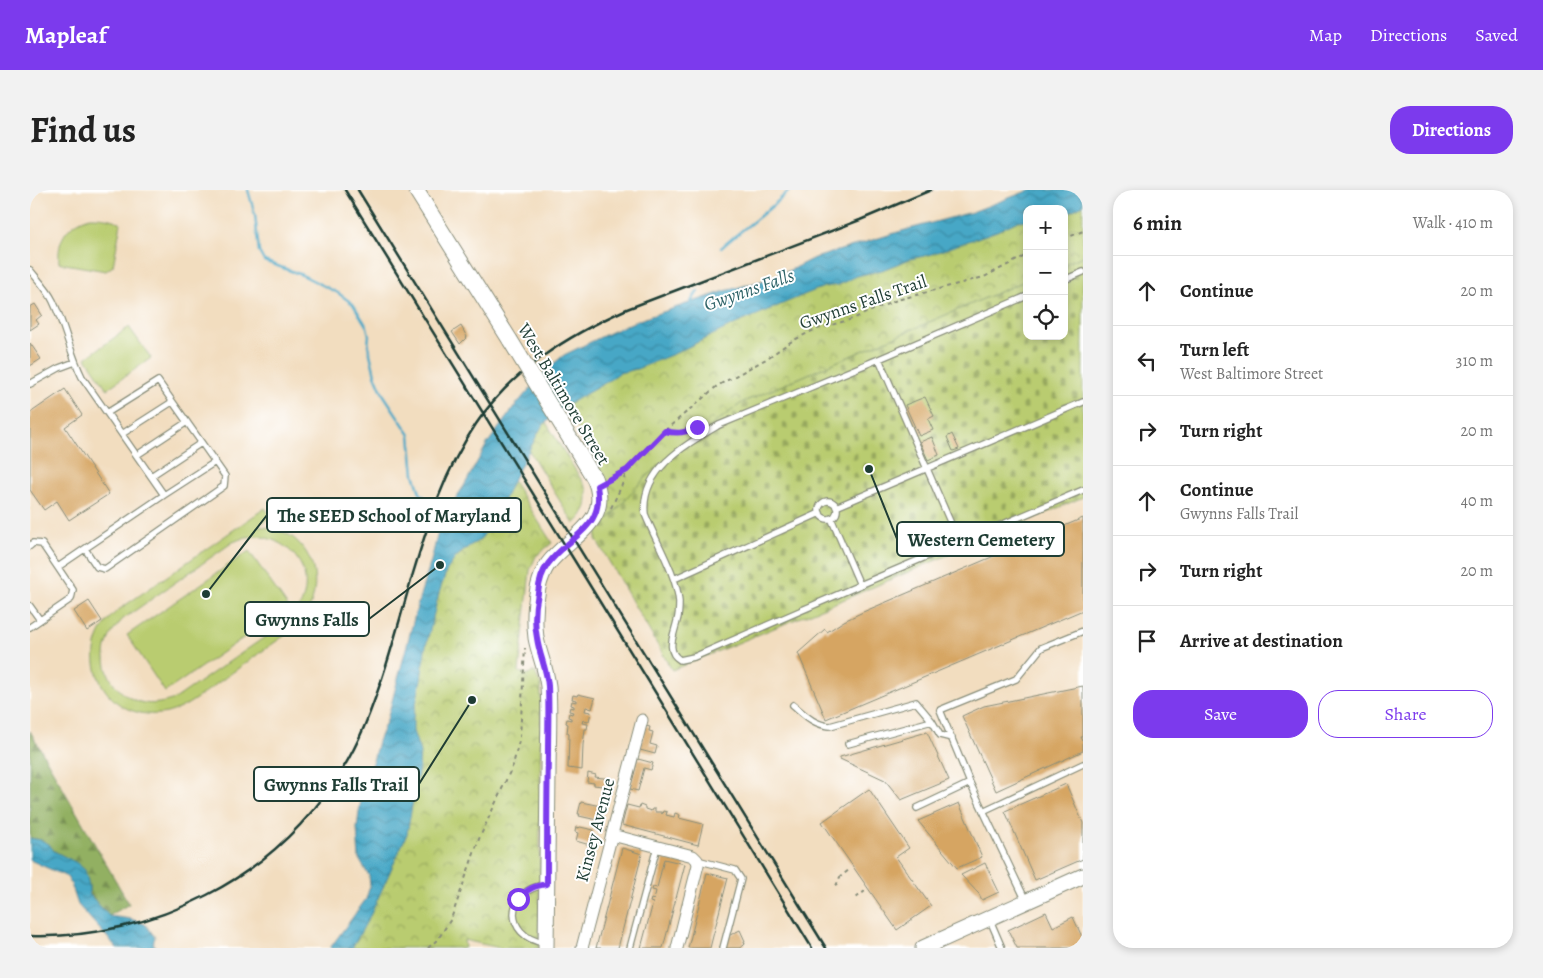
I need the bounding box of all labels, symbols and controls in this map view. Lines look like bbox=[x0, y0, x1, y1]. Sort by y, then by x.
text: Mapleaf bbox=[25, 19, 107, 51]
text: Map bbox=[1309, 23, 1342, 47]
text: Directions bbox=[1370, 23, 1447, 47]
text: Saved bbox=[1475, 23, 1518, 47]
text: Find us bbox=[30, 106, 136, 154]
button: Directions bbox=[1390, 106, 1513, 154]
map controls bbox=[1023, 205, 1068, 340]
button: + bbox=[1023, 205, 1068, 250]
text: 6 min bbox=[1133, 209, 1182, 237]
text: Walk · 410 m bbox=[1413, 212, 1493, 234]
button: − bbox=[1023, 250, 1068, 295]
water label: Gwynns Falls bbox=[700, 262, 798, 318]
street label: Gwynns Falls Trail bbox=[796, 269, 930, 335]
icon: ahead bbox=[1133, 277, 1161, 305]
text: Continue bbox=[1180, 278, 1254, 304]
text: 20 m bbox=[1460, 280, 1493, 302]
button: locate bbox=[1023, 295, 1068, 340]
street label: West Baltimore Street bbox=[512, 318, 616, 469]
text: Turn left bbox=[1180, 337, 1249, 363]
icon: left bbox=[1133, 347, 1161, 375]
text: 310 m bbox=[1456, 350, 1493, 372]
text: West Baltimore Street bbox=[1180, 363, 1323, 385]
route end bbox=[686, 416, 709, 439]
icon: right bbox=[1133, 417, 1161, 445]
text: Turn right bbox=[1180, 418, 1262, 444]
text: 20 m bbox=[1460, 420, 1493, 442]
text: Continue bbox=[1180, 477, 1254, 503]
icon: ahead bbox=[1133, 487, 1161, 515]
text: 40 m bbox=[1461, 490, 1493, 512]
callout: The SEED School of Maryland bbox=[267, 498, 521, 532]
text: The SEED School of Maryland bbox=[277, 503, 512, 529]
text: Gwynns Falls Trail bbox=[1180, 503, 1298, 525]
callout: Western Cemetery bbox=[897, 522, 1064, 556]
text: Western Cemetery bbox=[906, 527, 1056, 553]
icon: right bbox=[1133, 557, 1161, 585]
text: Turn right bbox=[1180, 558, 1262, 584]
text: 20 m bbox=[1460, 560, 1493, 582]
callout: Gwynns Falls bbox=[245, 602, 369, 636]
text: Gwynns Falls bbox=[255, 607, 359, 633]
icon: arrive bbox=[1133, 627, 1161, 655]
text: Arrive at destination bbox=[1180, 628, 1343, 654]
button: Save bbox=[1133, 690, 1308, 738]
button: Share bbox=[1318, 690, 1493, 738]
callout: Gwynns Falls Trail bbox=[254, 767, 419, 801]
text: Gwynns Falls Trail bbox=[264, 772, 408, 798]
street label: Kinsey Avenue bbox=[570, 775, 620, 885]
route start bbox=[507, 888, 530, 911]

